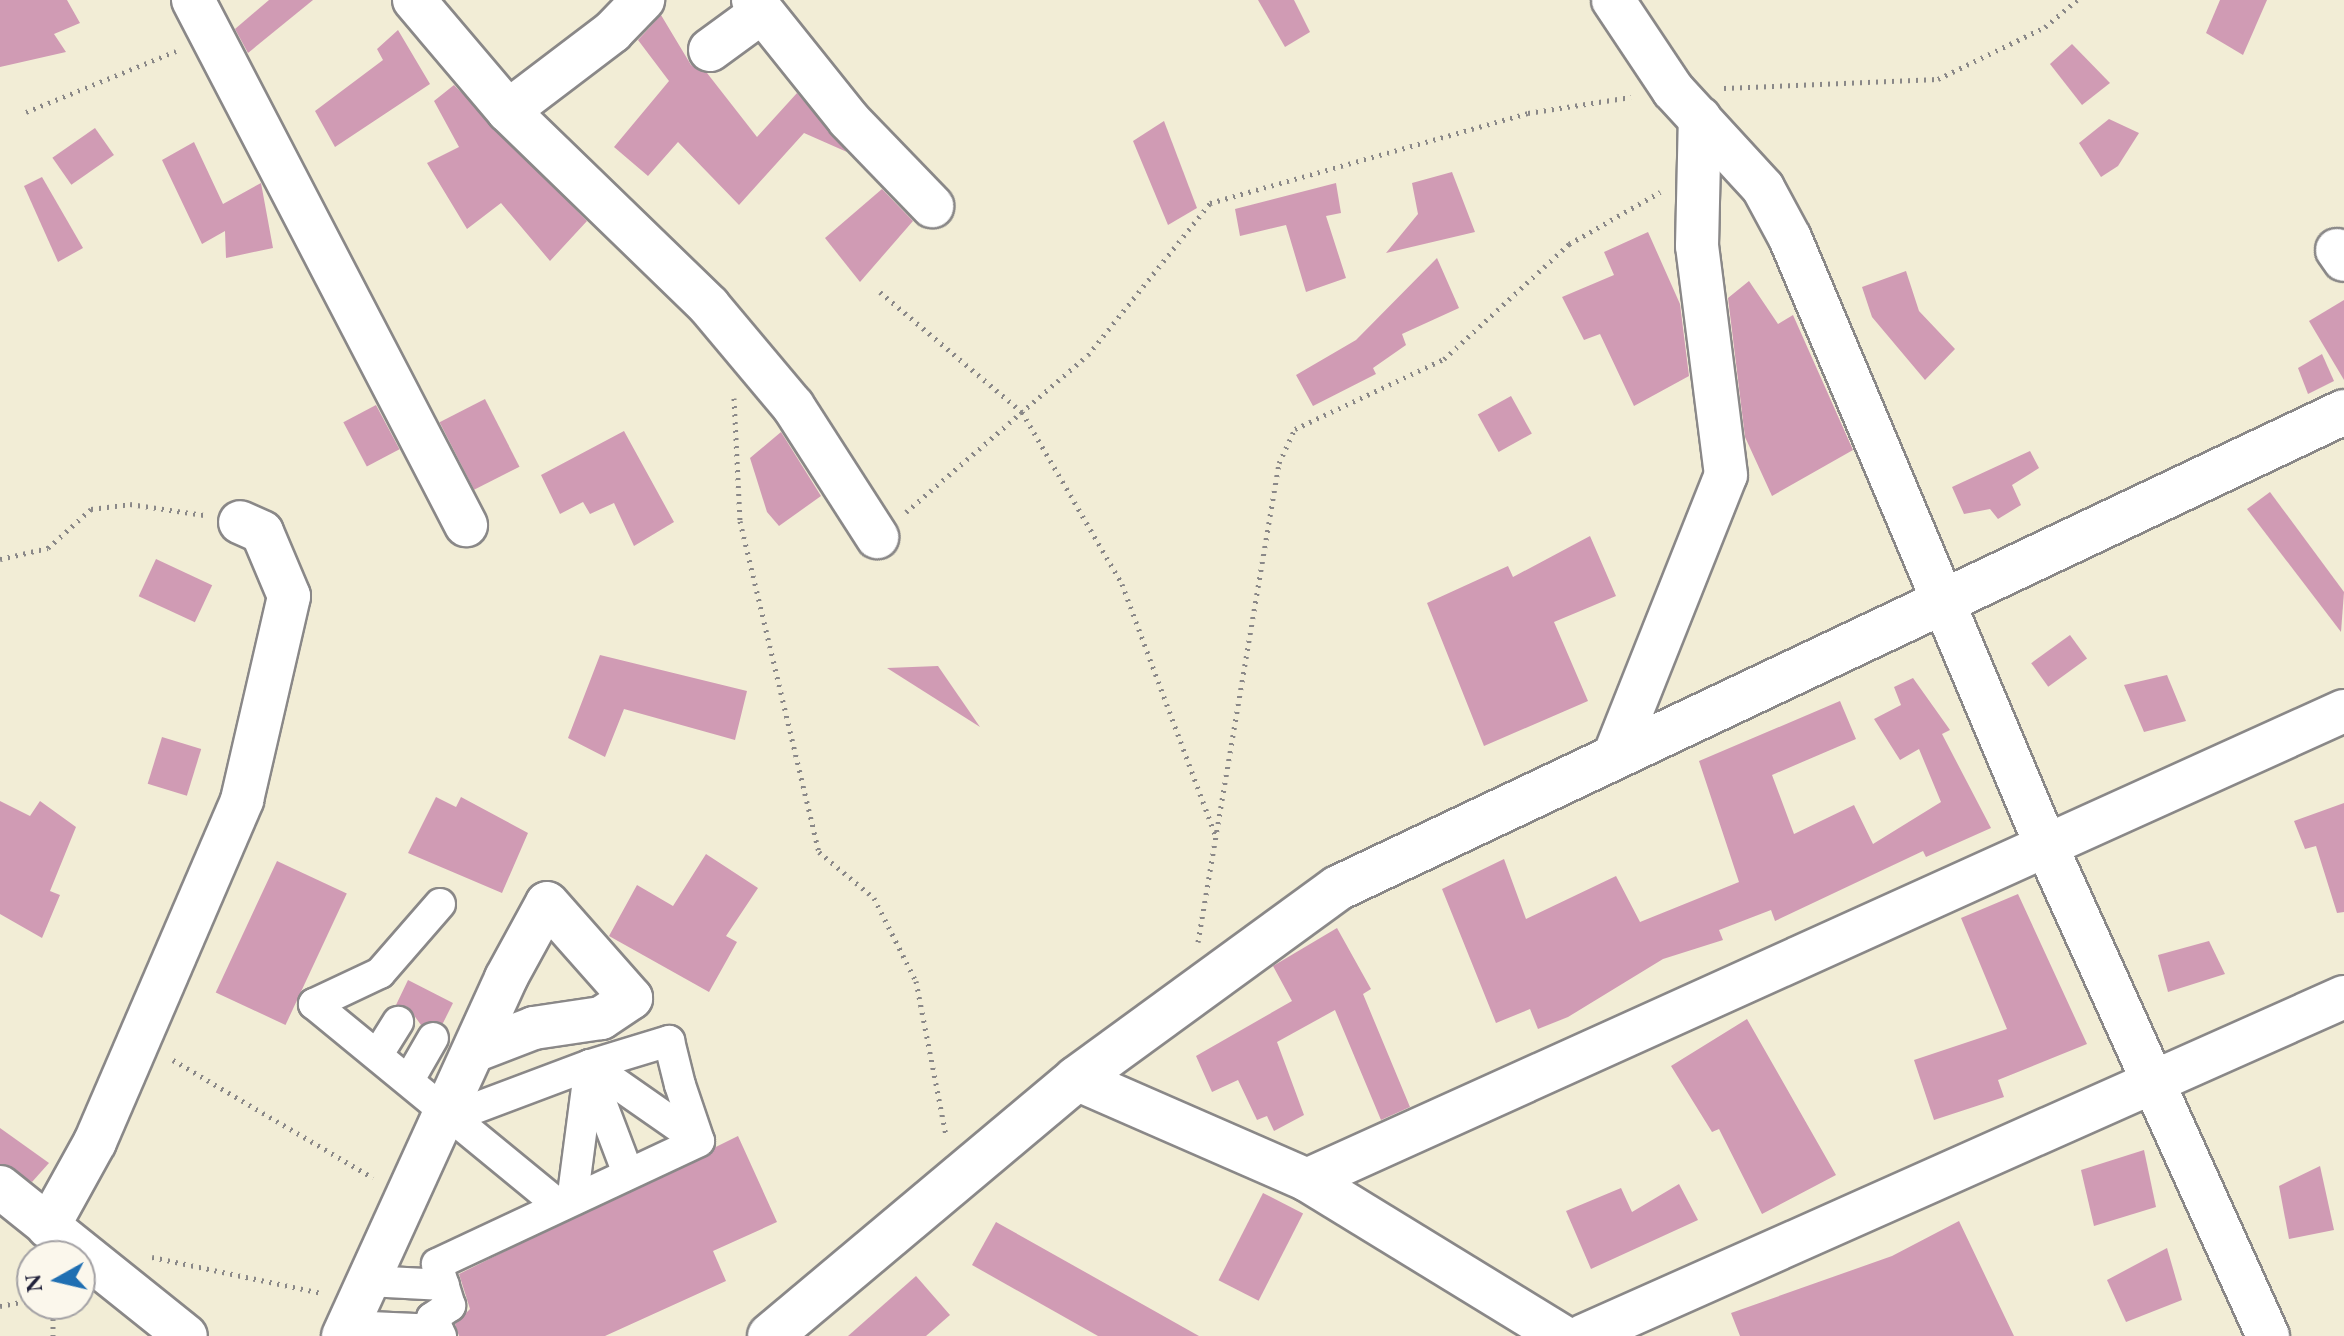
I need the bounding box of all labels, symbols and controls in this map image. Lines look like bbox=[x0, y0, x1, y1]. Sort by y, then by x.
north arrow bbox=[16, 1240, 96, 1320]
text: N bbox=[18, 1272, 49, 1294]

